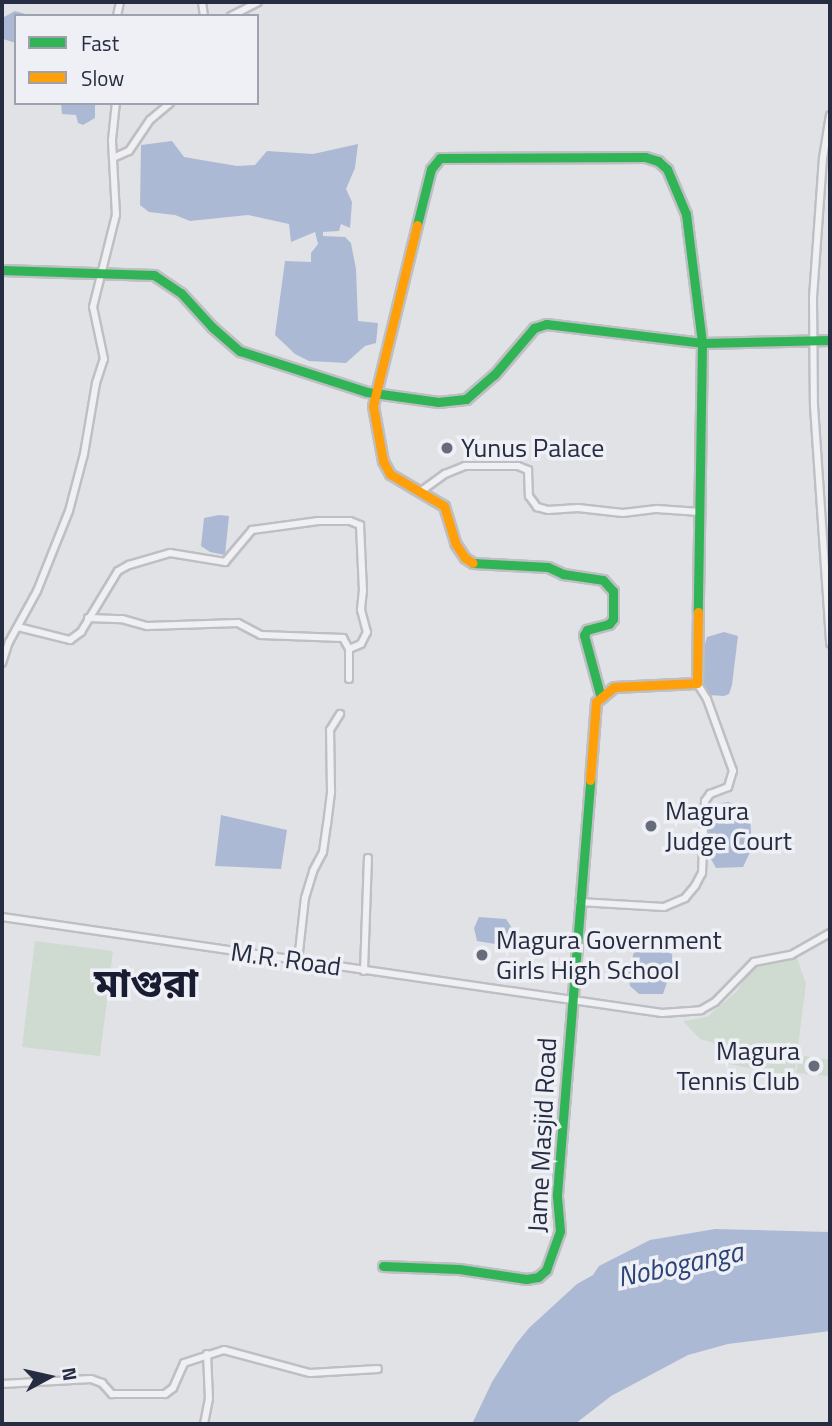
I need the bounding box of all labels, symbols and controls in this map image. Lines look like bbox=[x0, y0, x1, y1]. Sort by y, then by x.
legend bbox=[14, 14, 259, 105]
text: Fast bbox=[81, 27, 119, 59]
text: Slow bbox=[81, 62, 124, 94]
place label: Yunus Palace bbox=[461, 432, 604, 464]
marker: Yunus Palace bbox=[439, 440, 455, 456]
place label: Magura Judge Court bbox=[665, 795, 792, 856]
marker: Magura Judge Court bbox=[643, 818, 659, 834]
place label: Magura Government Girls High School bbox=[496, 924, 722, 986]
street label: M.R. Road bbox=[229, 936, 343, 982]
marker: Magura Government Girls High School bbox=[474, 947, 490, 963]
district label: মাগুরা bbox=[94, 959, 198, 1007]
place label: Magura Tennis Club bbox=[677, 1035, 800, 1096]
street label: Jame Masjid Road bbox=[521, 1037, 563, 1233]
marker: Magura Tennis Club bbox=[806, 1058, 822, 1074]
water label: Noboganga bbox=[614, 1234, 746, 1294]
north arrow bbox=[14, 1342, 84, 1412]
text: N bbox=[55, 1365, 86, 1383]

